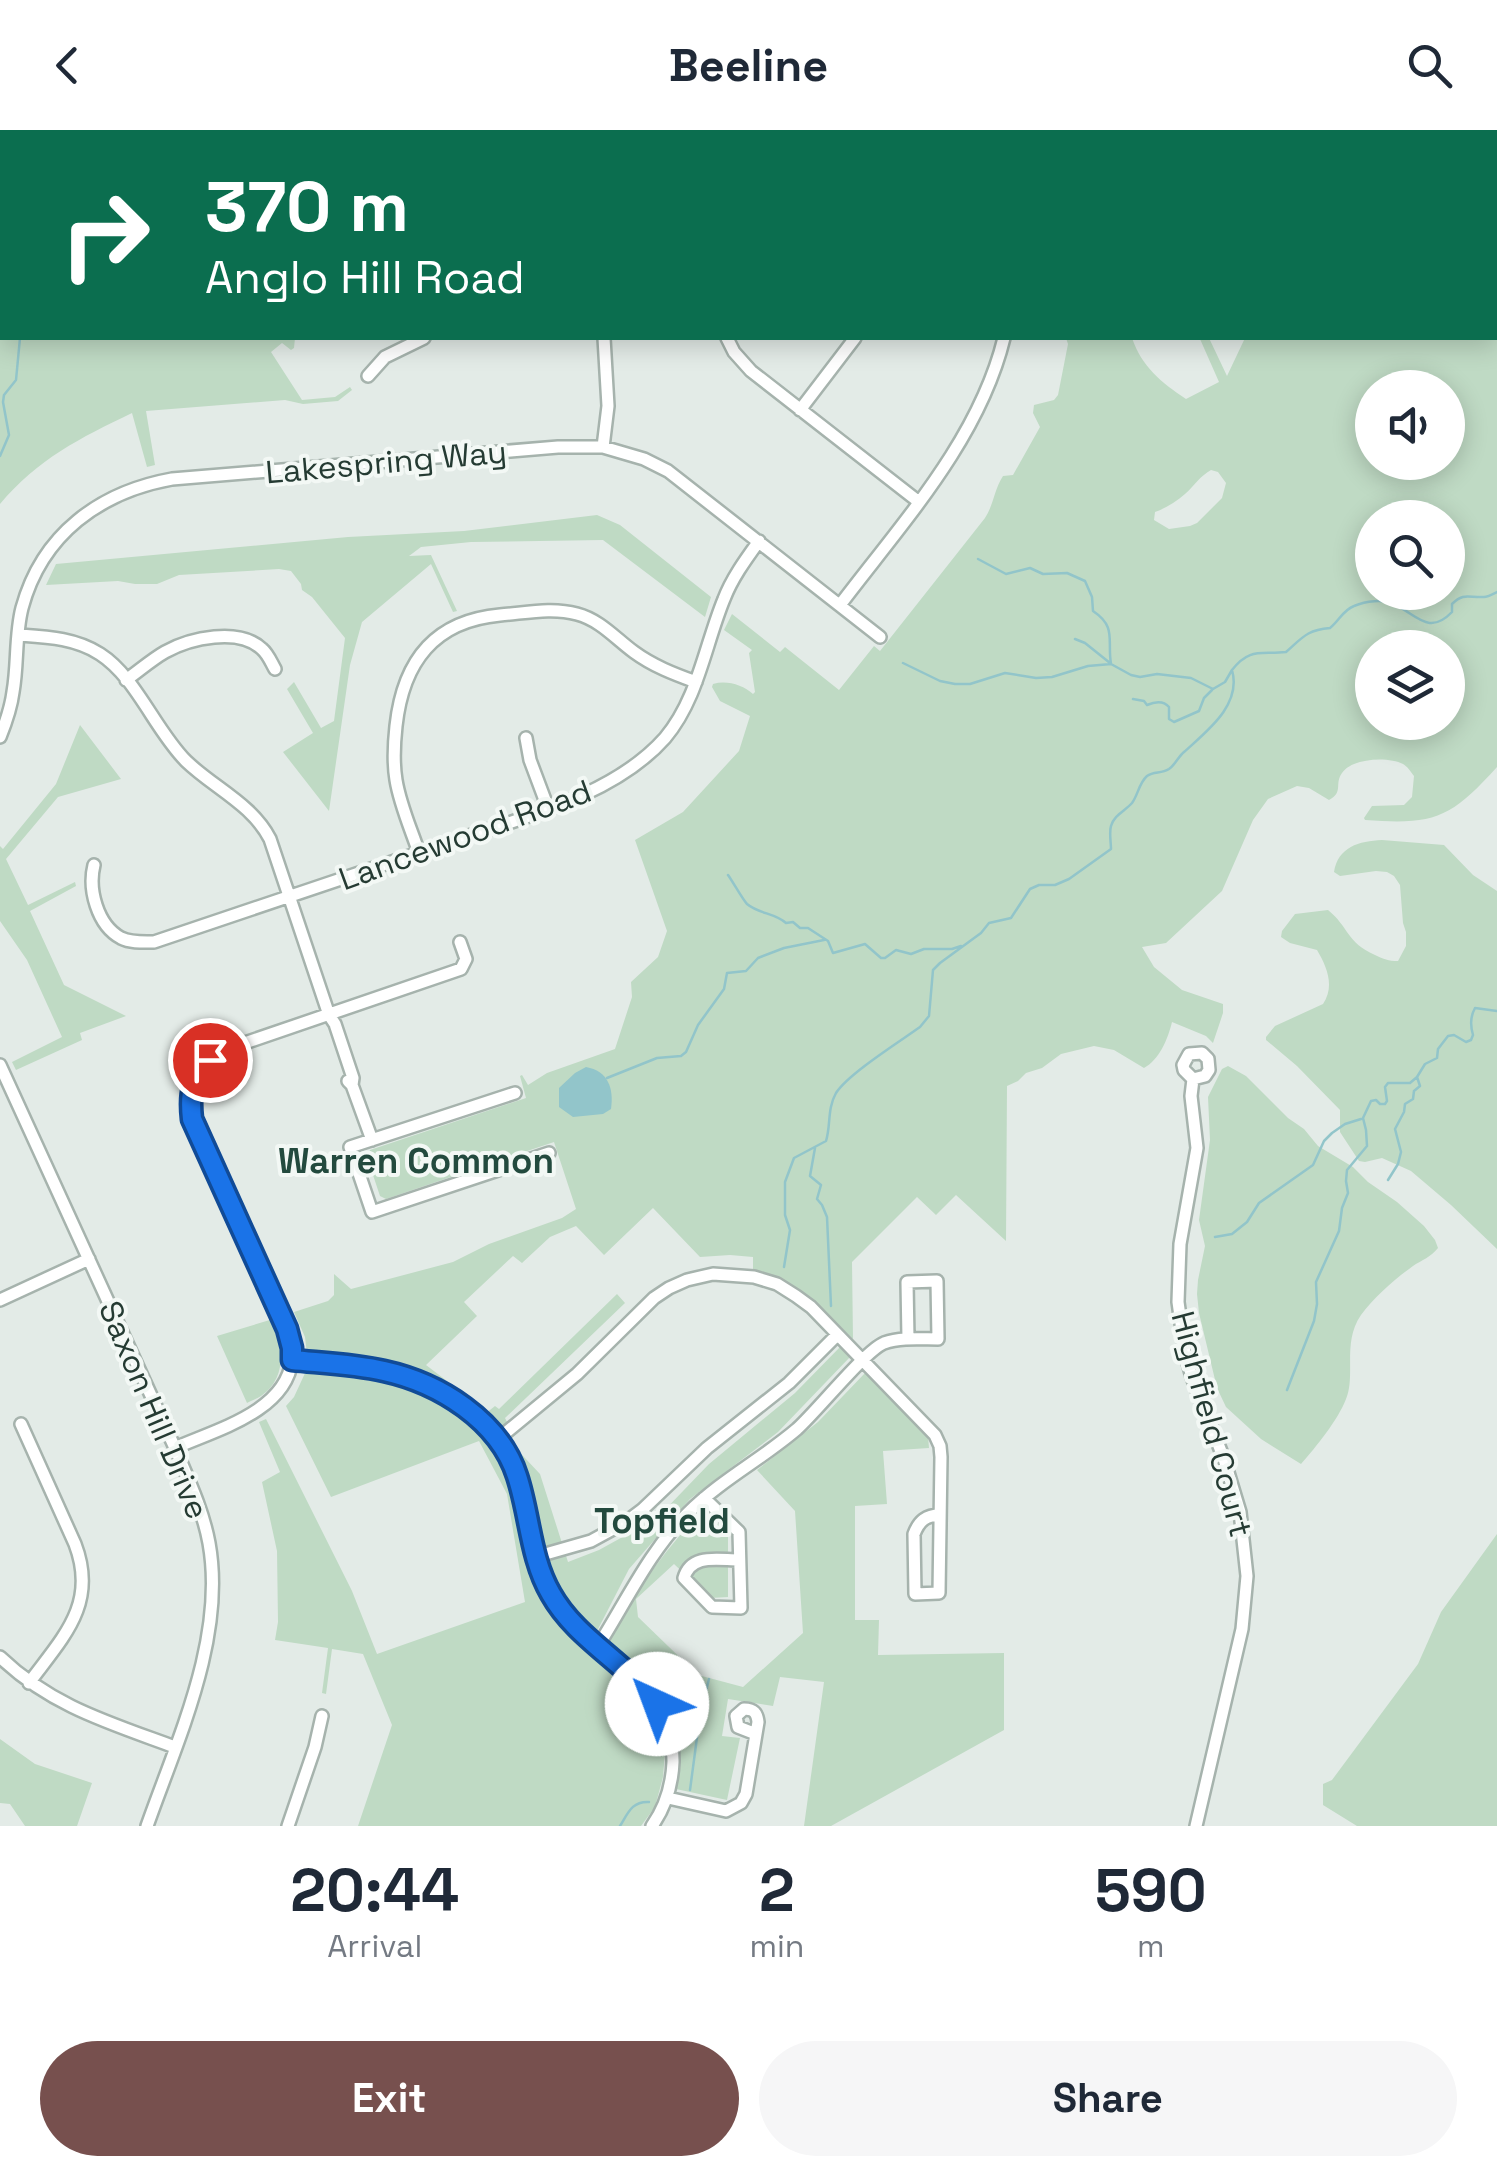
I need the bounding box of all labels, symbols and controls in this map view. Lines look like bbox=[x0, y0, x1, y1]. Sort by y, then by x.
text: Beeline bbox=[669, 37, 828, 94]
icon: back bbox=[40, 38, 95, 93]
icon: search bbox=[1402, 38, 1457, 93]
text: 370 m bbox=[205, 162, 409, 251]
icon: right bbox=[40, 170, 170, 300]
text: Anglo Hill Road bbox=[205, 249, 525, 306]
map controls bbox=[1355, 370, 1465, 740]
button: sound bbox=[1355, 370, 1465, 480]
street label: Lakespring Way bbox=[264, 432, 508, 492]
button: search bbox=[1355, 500, 1465, 610]
button: layers bbox=[1355, 630, 1465, 740]
street label: Lancewood Road bbox=[333, 771, 597, 899]
pin bbox=[168, 1018, 253, 1103]
icon: arrive bbox=[183, 1033, 238, 1088]
district label: Warren Common bbox=[278, 1139, 554, 1183]
street label: Saxon Hill Drive bbox=[90, 1295, 218, 1525]
street label: Highfield Court bbox=[1163, 1307, 1261, 1541]
district label: Topfield bbox=[594, 1499, 730, 1543]
position arrow bbox=[605, 1652, 709, 1756]
text: 20:44 bbox=[290, 1852, 459, 1929]
text: 2 bbox=[759, 1852, 795, 1929]
text: 590 bbox=[1095, 1852, 1207, 1929]
text: Arrival bbox=[327, 1926, 422, 1966]
text: min bbox=[749, 1926, 804, 1966]
text: m bbox=[1137, 1926, 1164, 1966]
button: Exit bbox=[40, 2041, 739, 2156]
button: Share bbox=[759, 2041, 1457, 2156]

